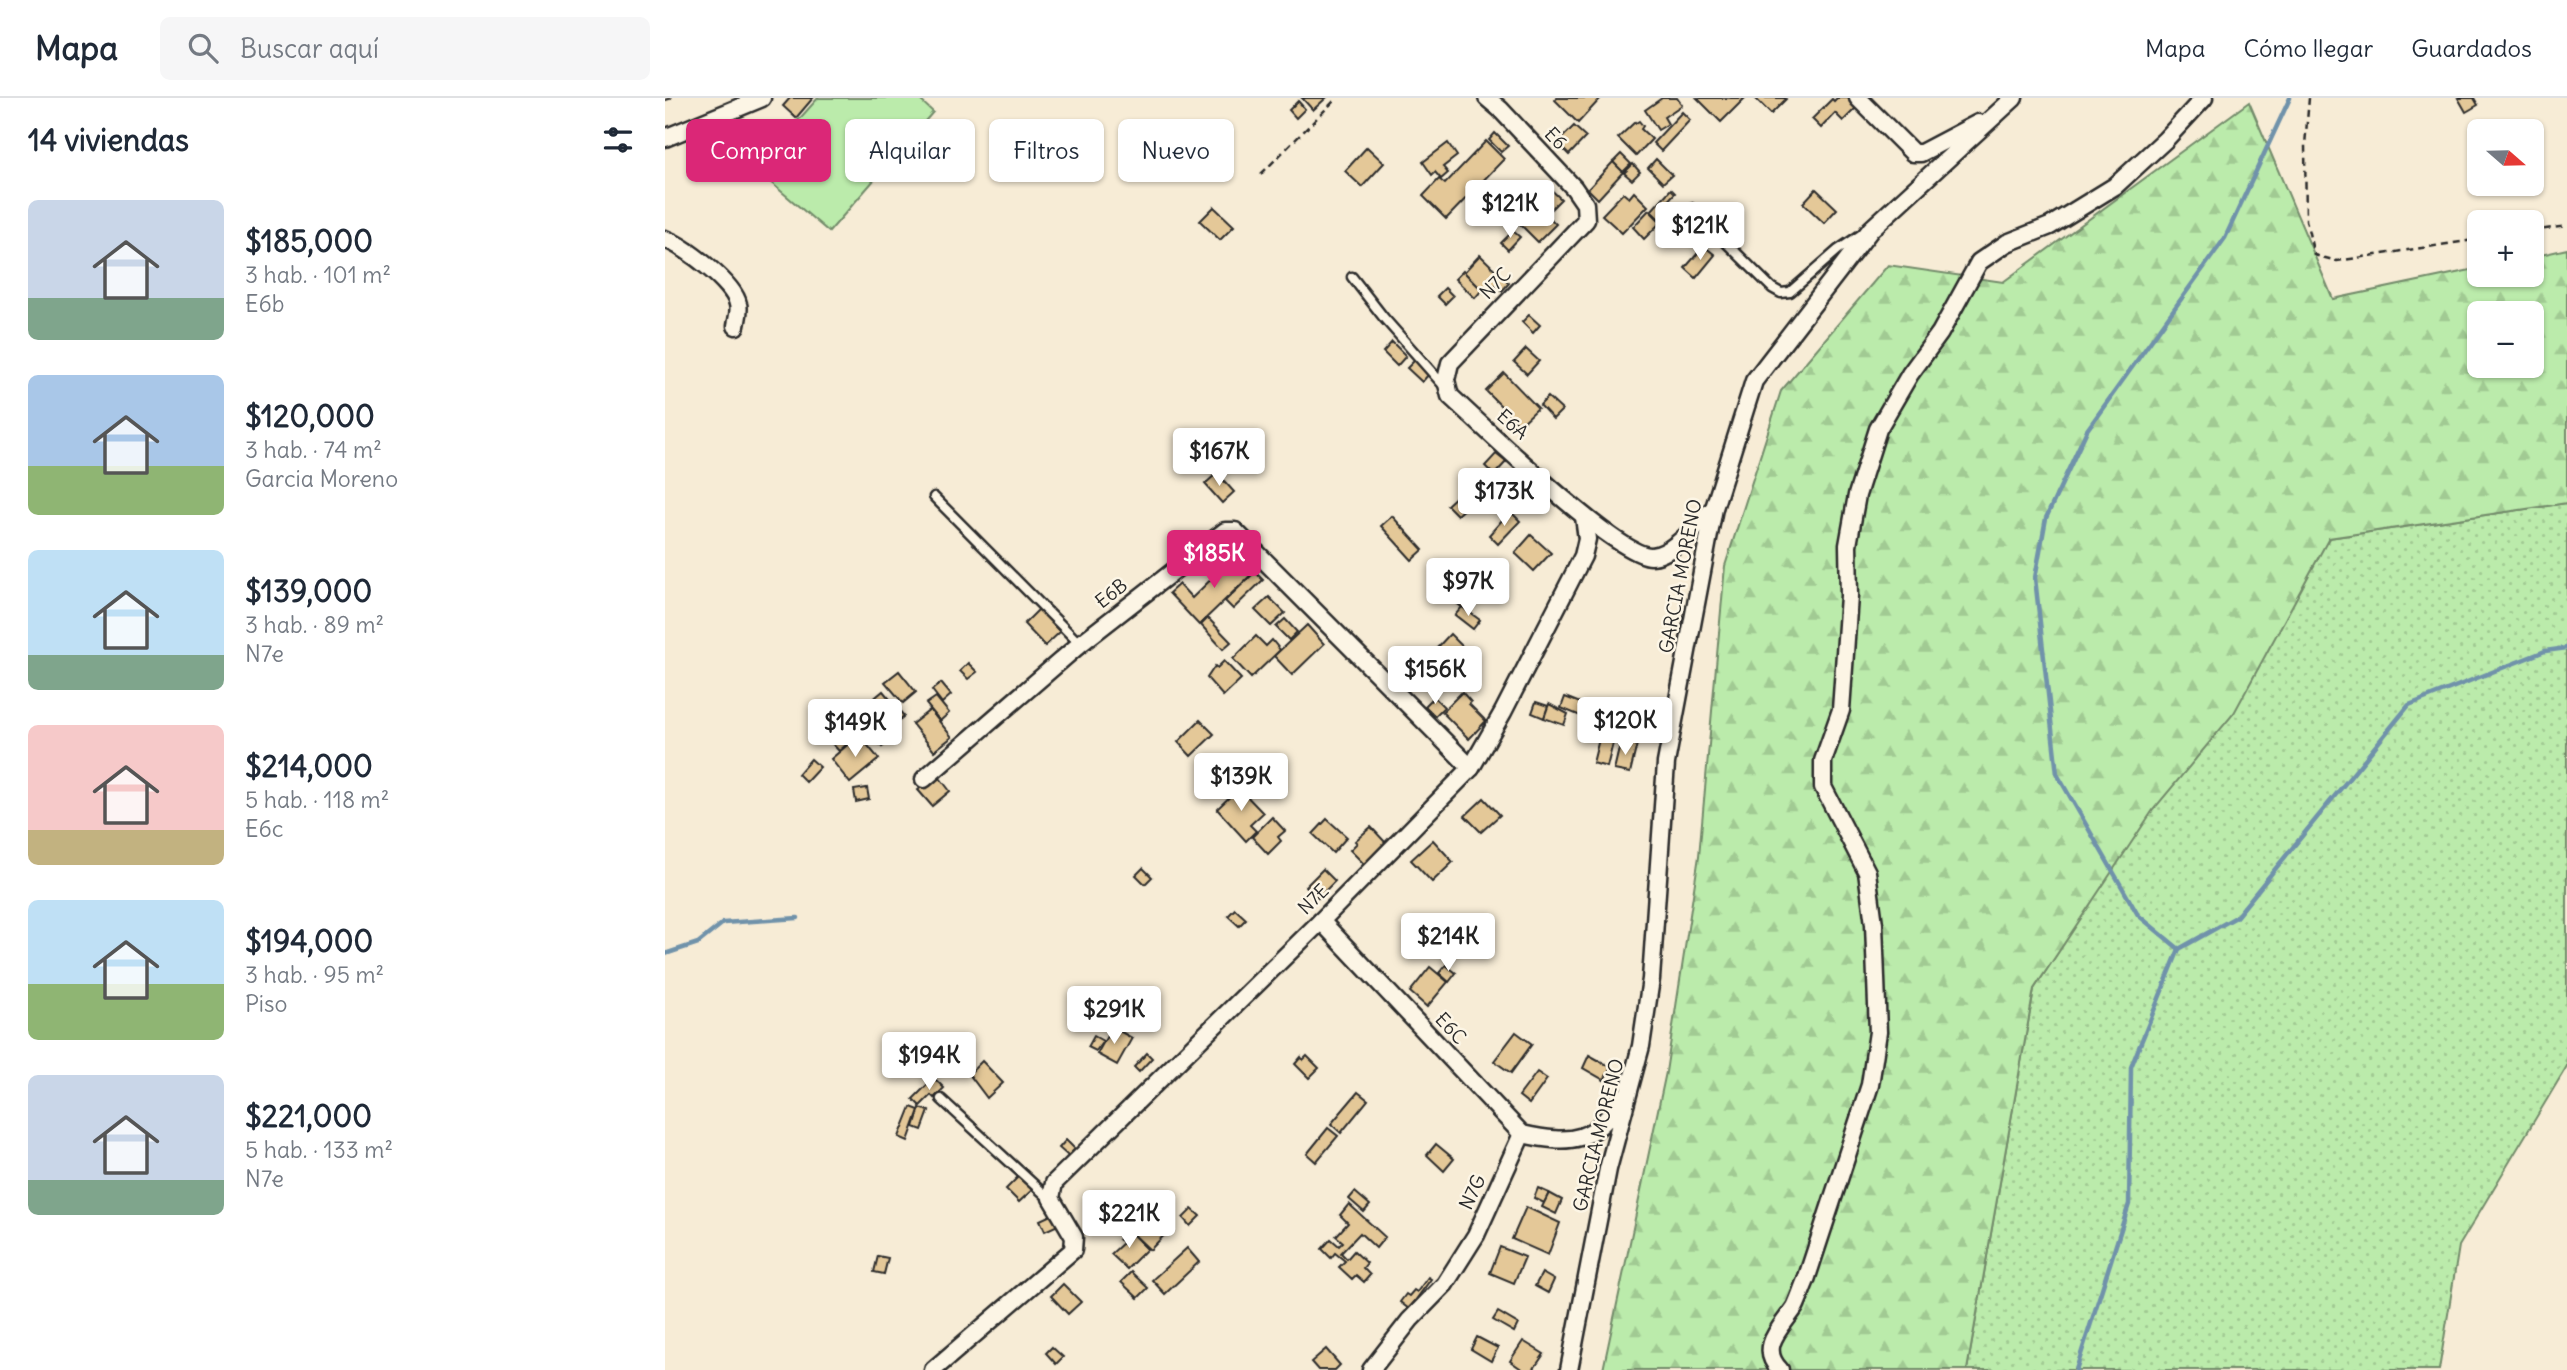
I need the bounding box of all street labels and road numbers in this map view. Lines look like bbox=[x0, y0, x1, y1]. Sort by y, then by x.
street label: E6 bbox=[1540, 122, 1572, 154]
street label: N7C bbox=[1474, 262, 1516, 304]
street label: E6A bbox=[1492, 404, 1534, 444]
street label: GARCIA MORENO bbox=[1653, 497, 1707, 655]
street label: E6B bbox=[1090, 573, 1132, 613]
street label: N7E bbox=[1293, 879, 1333, 919]
street label: E6C bbox=[1430, 1007, 1472, 1049]
street label: GARCIA MORENO bbox=[1567, 1056, 1629, 1214]
street label: N7G bbox=[1453, 1171, 1491, 1213]

